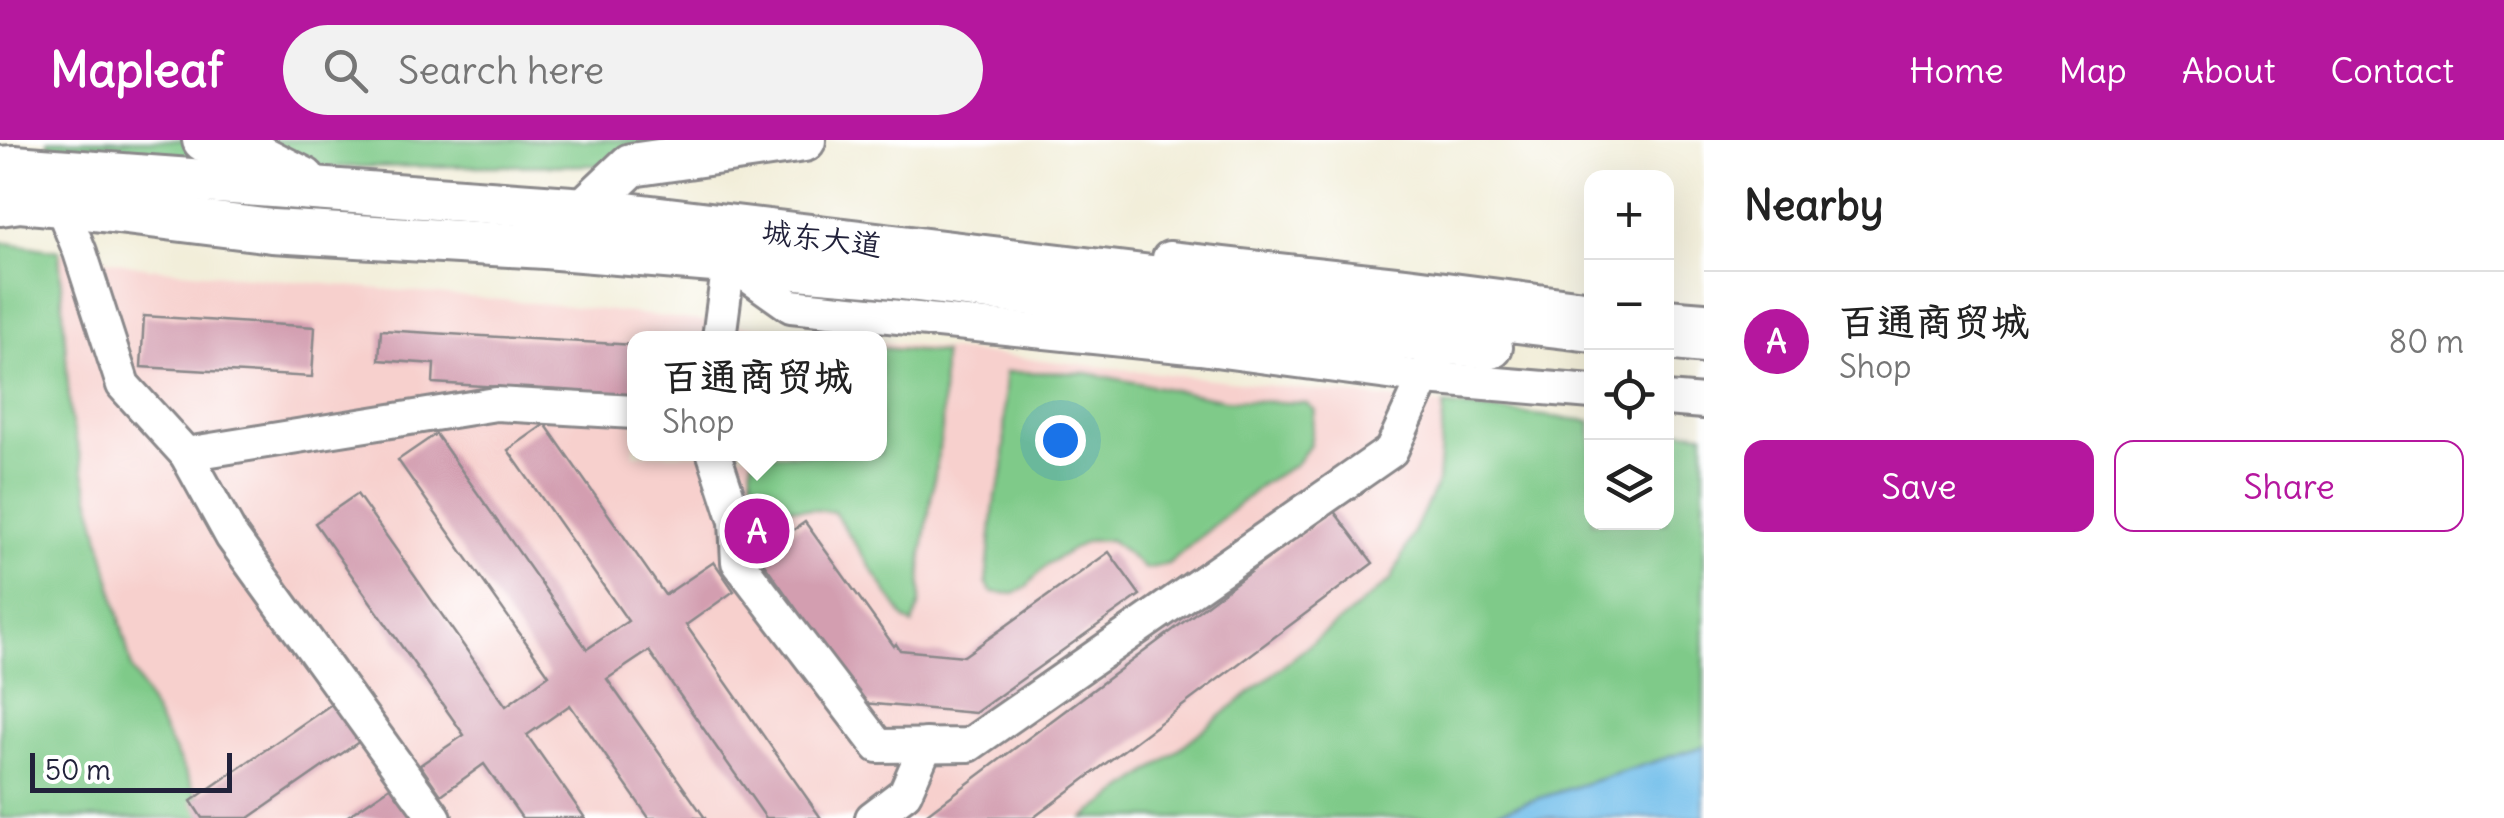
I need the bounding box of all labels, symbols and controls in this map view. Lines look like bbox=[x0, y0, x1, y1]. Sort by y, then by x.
search box bbox=[283, 25, 983, 115]
text: Mapleaf bbox=[50, 40, 223, 100]
icon: search bbox=[318, 43, 373, 98]
text: Search here bbox=[398, 47, 604, 94]
text: Home bbox=[1909, 48, 2004, 92]
text: Map bbox=[2059, 48, 2127, 92]
text: About bbox=[2182, 48, 2275, 92]
text: Contact bbox=[2330, 48, 2454, 92]
map controls bbox=[1584, 170, 1674, 530]
button: + bbox=[1584, 170, 1674, 260]
text: Nearby bbox=[1744, 179, 1883, 231]
street label: 城东大道 bbox=[760, 212, 884, 264]
button: − bbox=[1584, 260, 1674, 350]
text: 百通商贸城 bbox=[1839, 298, 2029, 345]
text: A bbox=[1766, 321, 1787, 362]
text: 80 m bbox=[2389, 321, 2464, 362]
popup bbox=[627, 331, 887, 461]
text: Shop bbox=[1839, 346, 1911, 387]
button: locate bbox=[1584, 350, 1674, 440]
text: 百通商贸城 bbox=[662, 353, 852, 400]
text: Shop bbox=[662, 401, 734, 442]
your location bbox=[1035, 415, 1086, 466]
button: layers bbox=[1584, 440, 1674, 530]
button: Save bbox=[1744, 440, 2094, 532]
button: Share bbox=[2114, 440, 2464, 532]
pin: A bbox=[724, 494, 790, 568]
scale bar bbox=[30, 748, 232, 792]
text: 50 m bbox=[45, 752, 111, 788]

